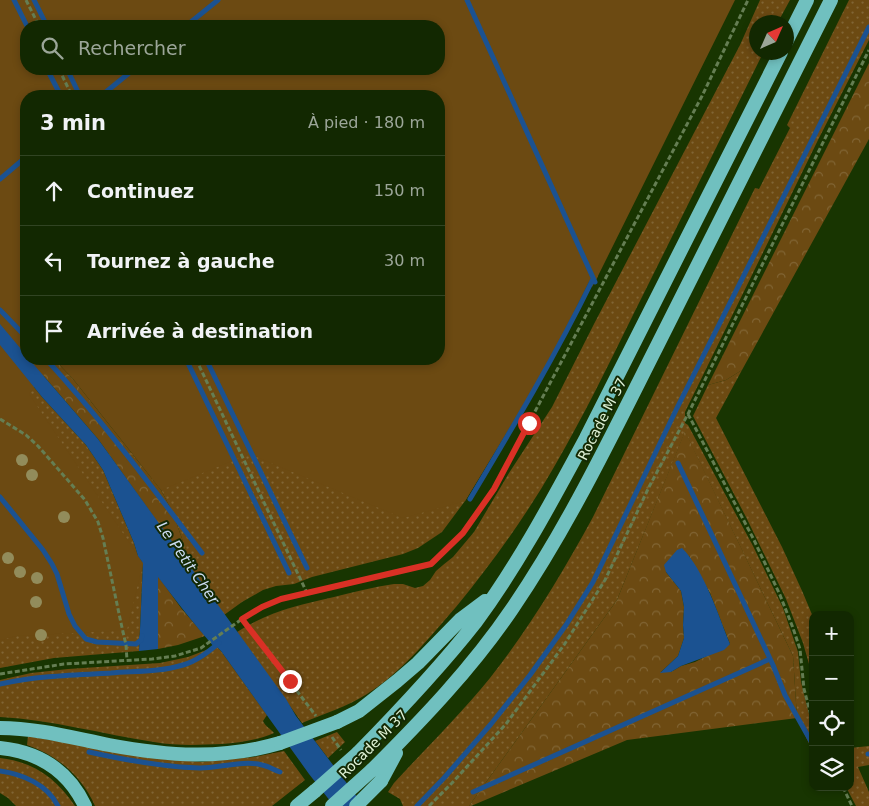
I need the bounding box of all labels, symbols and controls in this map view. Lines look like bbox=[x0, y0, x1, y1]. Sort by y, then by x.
north arrow bbox=[749, 15, 794, 60]
search box bbox=[20, 20, 445, 75]
icon: search bbox=[38, 34, 66, 62]
text: Rechercher bbox=[78, 37, 186, 59]
text: 3 min bbox=[40, 111, 106, 135]
text: À pied · 180 m bbox=[308, 113, 425, 132]
icon: ahead bbox=[40, 177, 68, 205]
text: Continuez bbox=[87, 180, 194, 202]
text: 150 m bbox=[374, 181, 425, 200]
icon: left bbox=[40, 247, 68, 275]
text: Tournez à gauche bbox=[87, 250, 275, 272]
text: 30 m bbox=[384, 251, 425, 270]
icon: arrive bbox=[40, 317, 68, 345]
text: Arrivée à destination bbox=[87, 320, 313, 342]
street label: Rocade M 37 bbox=[574, 375, 630, 463]
route start bbox=[518, 412, 541, 435]
water label: Le Petit Cher bbox=[153, 518, 224, 608]
map controls bbox=[809, 611, 854, 791]
button: + bbox=[809, 611, 854, 656]
button: − bbox=[809, 656, 854, 701]
route end bbox=[279, 670, 302, 693]
button: locate bbox=[809, 701, 854, 746]
street label: Rocade M 37 bbox=[335, 706, 411, 782]
button: layers bbox=[809, 746, 854, 791]

